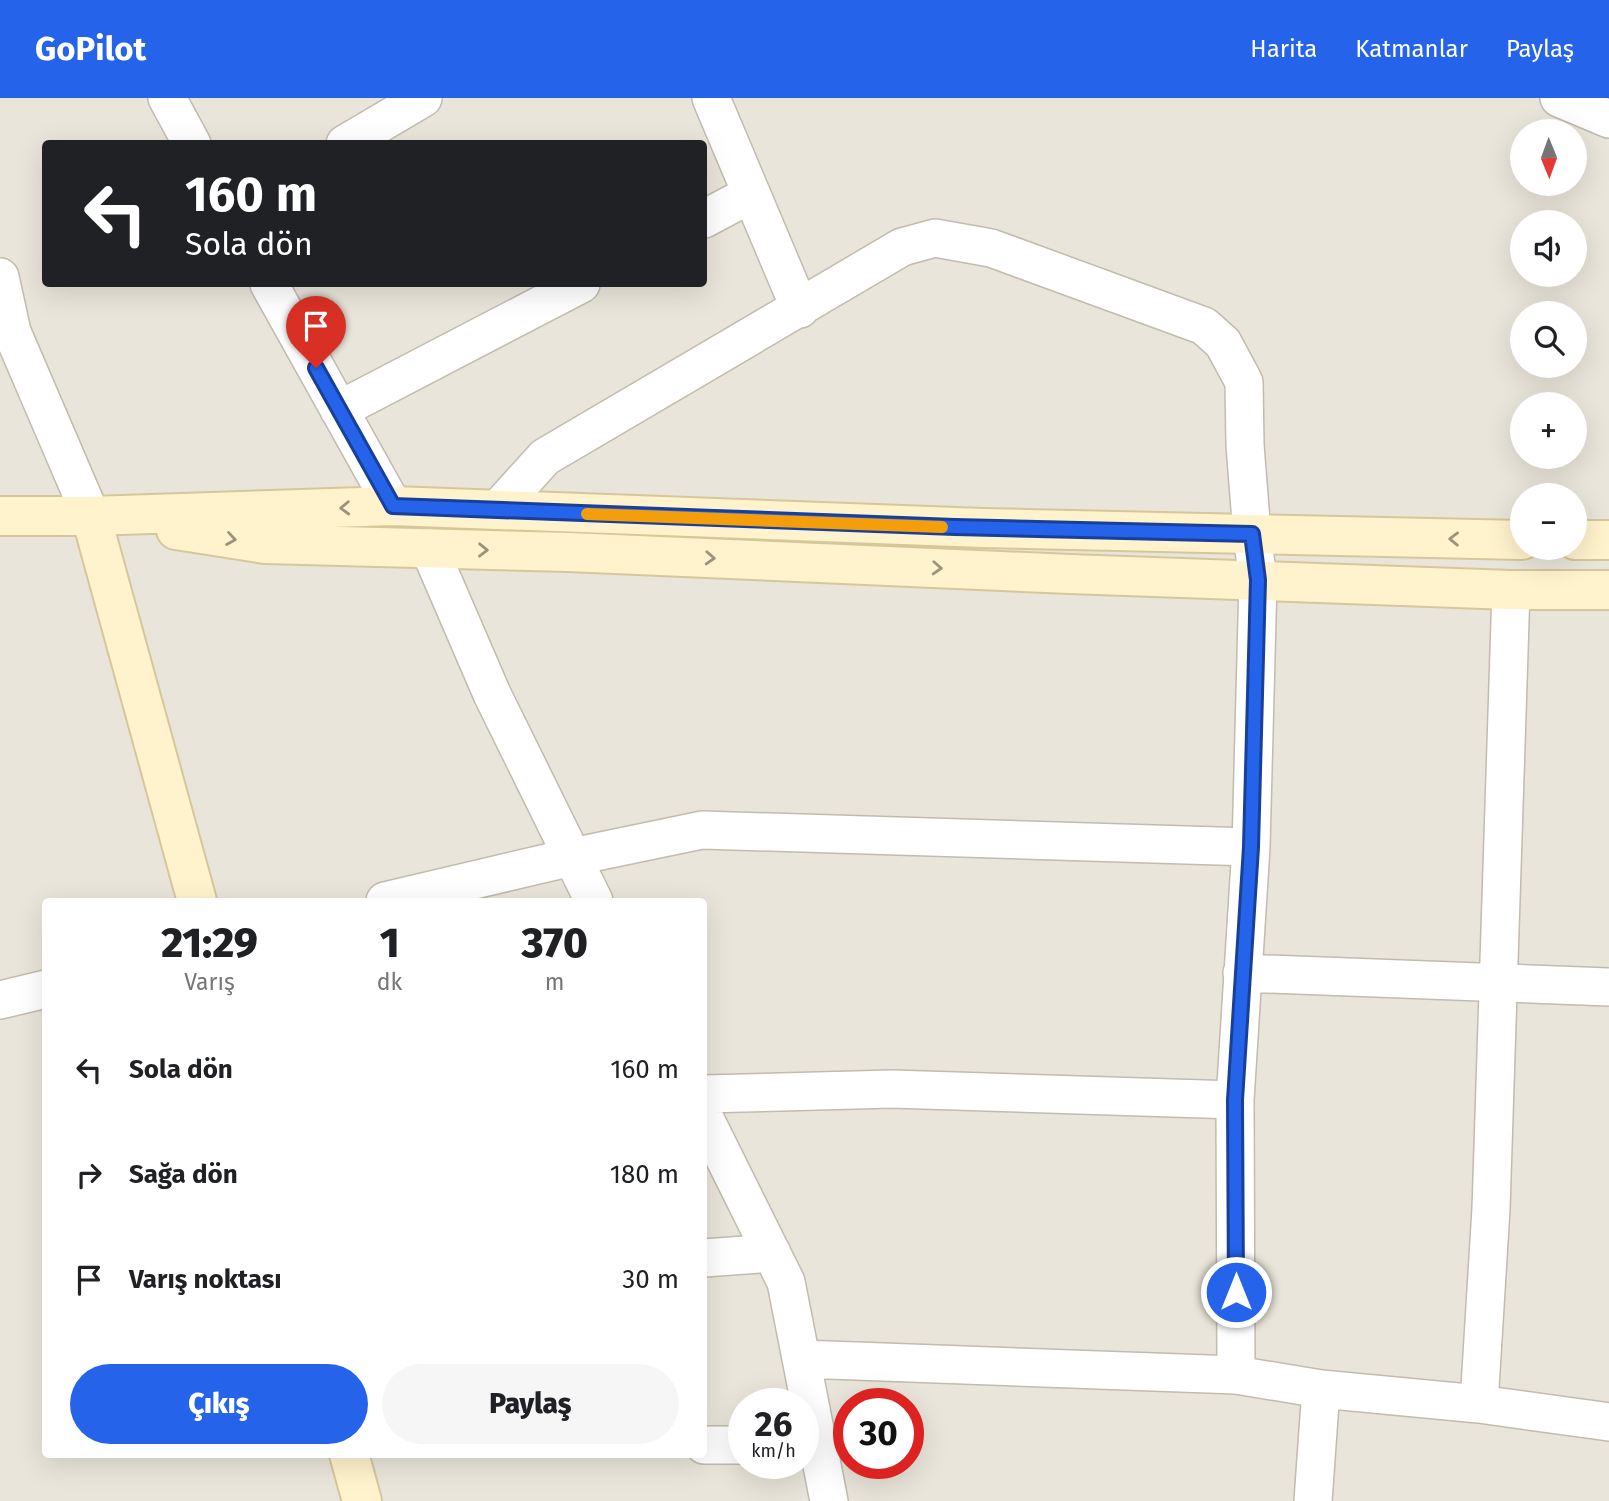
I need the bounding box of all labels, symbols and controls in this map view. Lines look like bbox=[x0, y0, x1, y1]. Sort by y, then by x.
text: GoPilot bbox=[35, 29, 146, 69]
text: Harita bbox=[1250, 35, 1317, 63]
text: Katmanlar bbox=[1355, 35, 1468, 63]
text: Paylaş bbox=[1506, 35, 1574, 63]
north arrow bbox=[1510, 119, 1587, 196]
map controls bbox=[1510, 119, 1587, 560]
text: 160 m bbox=[185, 165, 317, 224]
icon: left bbox=[70, 168, 161, 259]
button: sound bbox=[1510, 210, 1587, 287]
text: Sola dön bbox=[185, 225, 313, 263]
pin bbox=[286, 296, 346, 368]
button: search bbox=[1510, 301, 1587, 378]
icon: arrive bbox=[297, 307, 335, 345]
button: + bbox=[1510, 392, 1587, 469]
button: − bbox=[1510, 483, 1587, 560]
one-way arrow bbox=[340, 500, 351, 515]
one-way arrow bbox=[225, 531, 237, 546]
one-way arrow bbox=[1449, 531, 1460, 546]
one-way arrow bbox=[477, 542, 488, 557]
one-way arrow bbox=[705, 550, 716, 565]
one-way arrow bbox=[932, 561, 943, 576]
text: 21:29 bbox=[161, 918, 258, 968]
text: 1 bbox=[380, 918, 400, 968]
text: 370 bbox=[521, 918, 588, 968]
text: Varış bbox=[184, 968, 235, 996]
text: dk bbox=[377, 968, 402, 996]
text: m bbox=[545, 968, 565, 996]
icon: left bbox=[70, 1051, 108, 1089]
text: Sola dön bbox=[129, 1054, 233, 1085]
text: 160 m bbox=[610, 1054, 679, 1085]
icon: right bbox=[70, 1156, 108, 1194]
text: Sağa dön bbox=[129, 1159, 238, 1190]
text: 180 m bbox=[610, 1159, 679, 1190]
position arrow bbox=[1199, 1255, 1273, 1329]
icon: arrive bbox=[70, 1261, 108, 1299]
text: Varış noktası bbox=[129, 1264, 282, 1295]
text: 30 m bbox=[622, 1264, 679, 1295]
button: Çıkış bbox=[70, 1364, 368, 1444]
button: Paylaş bbox=[382, 1364, 679, 1444]
speed limit sign: 30 bbox=[833, 1388, 924, 1479]
text: 26 bbox=[755, 1403, 792, 1445]
text: km/h bbox=[751, 1440, 796, 1462]

